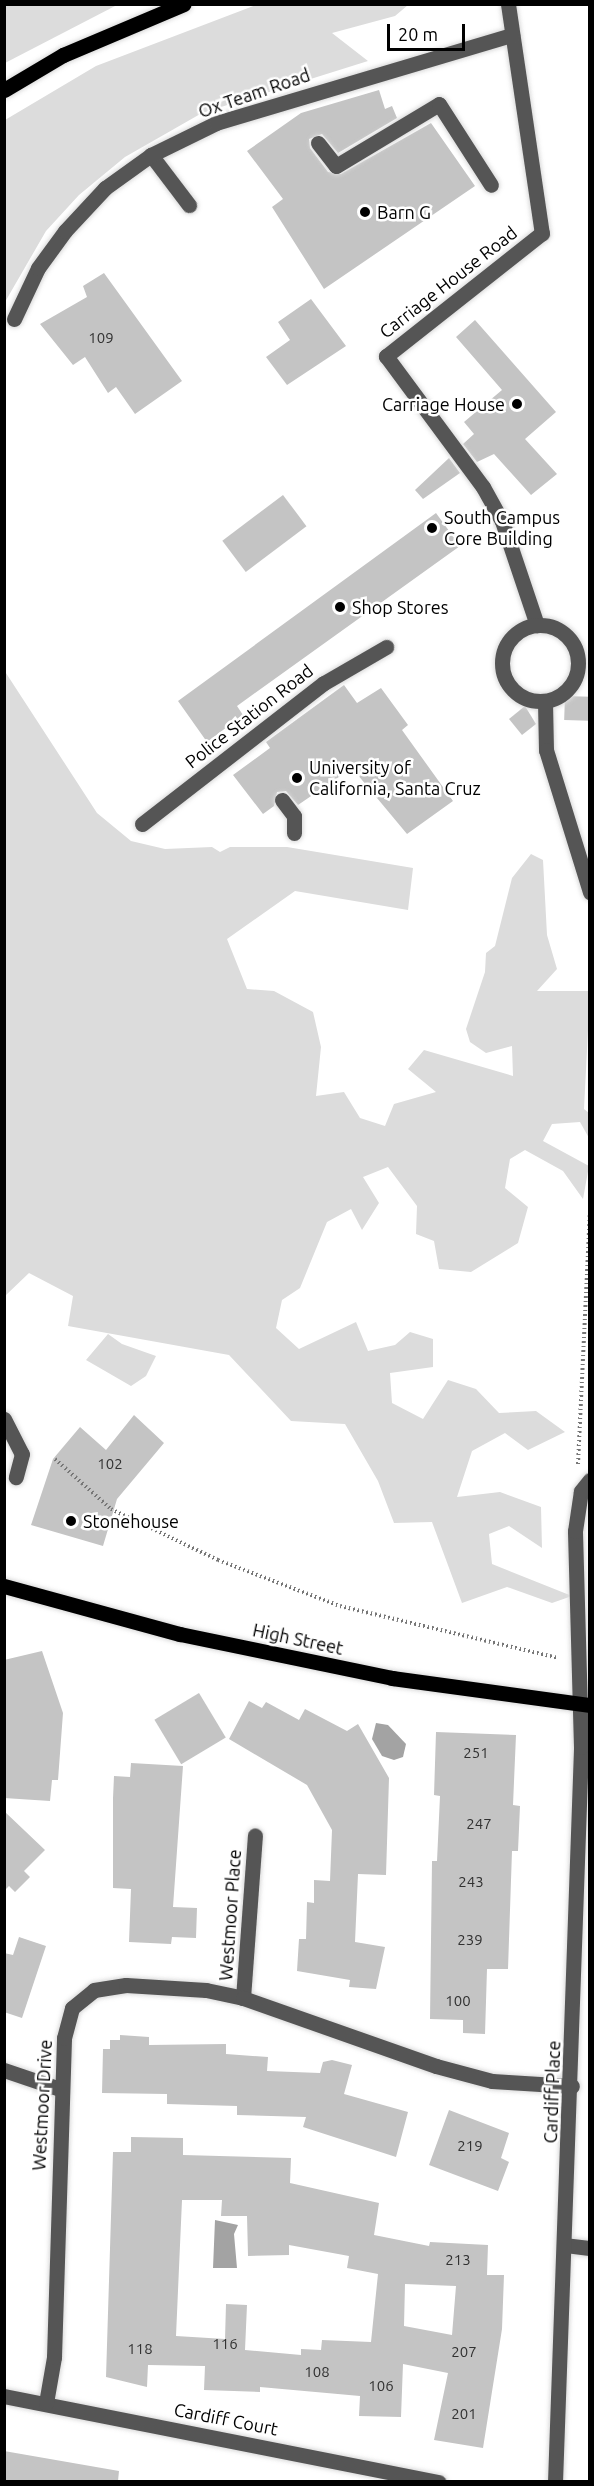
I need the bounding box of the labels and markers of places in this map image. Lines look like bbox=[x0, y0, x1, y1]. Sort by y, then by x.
place label: Barn G bbox=[377, 201, 431, 223]
marker: Barn G bbox=[358, 205, 372, 219]
place label: Carriage House bbox=[382, 393, 505, 415]
marker: Carriage House bbox=[510, 397, 524, 411]
place label: South Campus Core Building bbox=[444, 507, 560, 550]
marker: South Campus Core Building bbox=[425, 521, 439, 535]
place label: Shop Stores bbox=[352, 596, 448, 618]
marker: Shop Stores bbox=[333, 600, 347, 614]
place label: University of California, Santa Cruz bbox=[309, 757, 481, 800]
marker: University of California, Santa Cruz bbox=[290, 771, 304, 785]
place label: Stonehouse bbox=[83, 1510, 179, 1532]
marker: Stonehouse bbox=[64, 1514, 78, 1528]

